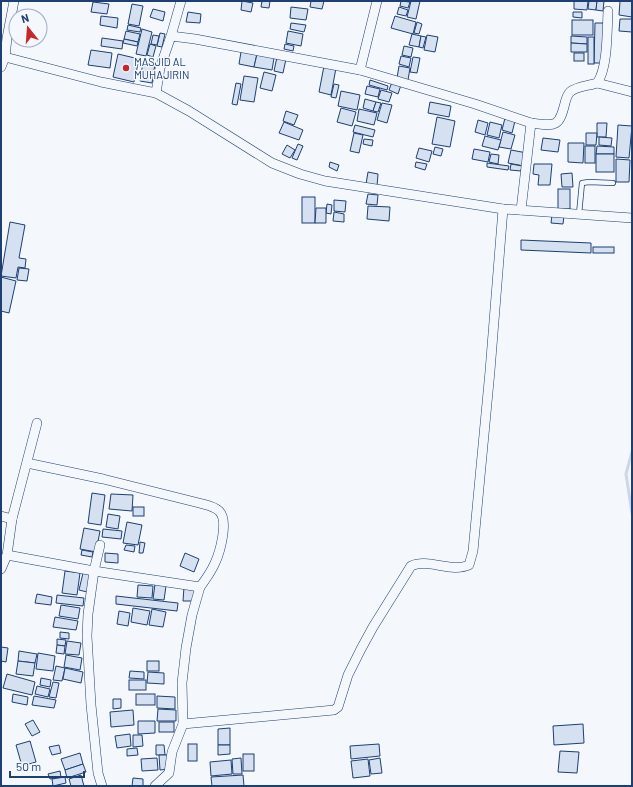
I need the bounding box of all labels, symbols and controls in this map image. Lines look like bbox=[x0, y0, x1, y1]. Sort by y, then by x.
north arrow bbox=[8, 8, 48, 48]
text: N bbox=[20, 11, 30, 25]
place label: MASJID AL MUHAJIRIN bbox=[134, 55, 189, 81]
marker: MASJID AL MUHAJIRIN bbox=[121, 63, 131, 73]
scale bar bbox=[10, 753, 84, 779]
text: 50 m bbox=[16, 759, 41, 773]

